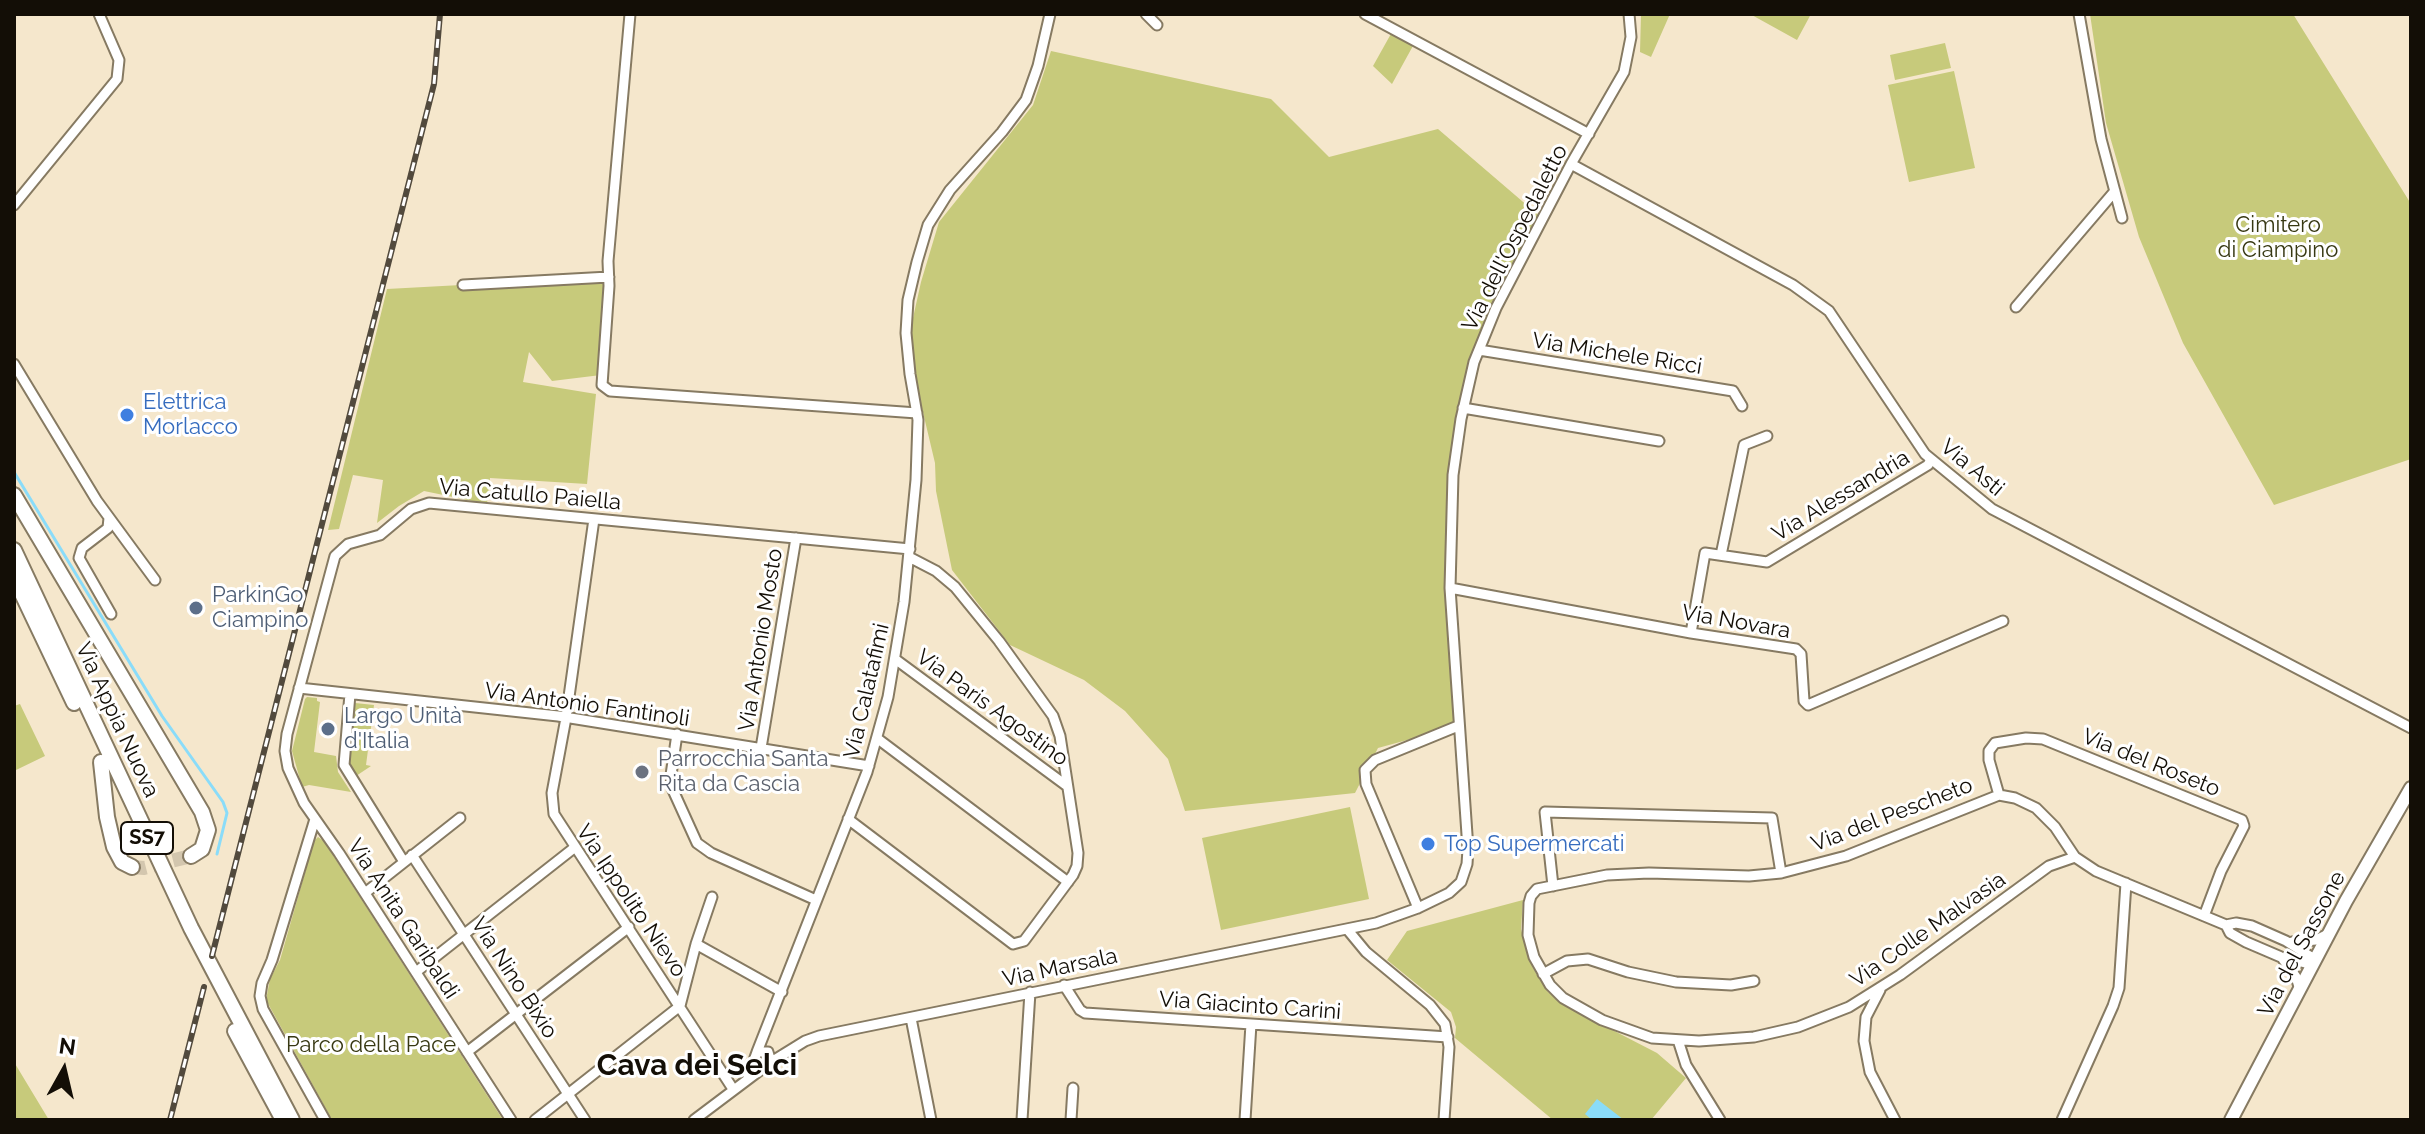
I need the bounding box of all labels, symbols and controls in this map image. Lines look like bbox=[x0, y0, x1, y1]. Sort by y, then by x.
street label: Via dell'Ospedaletto bbox=[1457, 140, 1573, 336]
park label: Cimitero di Ciampino bbox=[2218, 212, 2338, 264]
street label: Via Michele Ricci bbox=[1530, 328, 1704, 380]
place label: Elettrica Morlacco bbox=[143, 389, 238, 440]
marker: Elettrica Morlacco bbox=[118, 406, 136, 424]
street label: Via Asti bbox=[1935, 434, 2009, 502]
street label: Via Alessandria bbox=[1768, 445, 1914, 547]
street label: Via Catullo Paiella bbox=[438, 474, 622, 516]
street label: Via Antonio Mosto bbox=[734, 547, 788, 733]
place label: ParkinGo Ciampino bbox=[212, 582, 308, 634]
marker: ParkinGo Ciampino bbox=[187, 599, 205, 617]
street label: Via Novara bbox=[1680, 599, 1792, 645]
street label: Via Calatafimi bbox=[839, 621, 895, 761]
street label: Via Appia Nuova bbox=[70, 638, 164, 802]
street label: Via Paris Agostino bbox=[911, 644, 1073, 772]
street label: Via Antonio Fantinoli bbox=[483, 678, 691, 732]
place label: Largo Unità d'Italia bbox=[344, 703, 462, 754]
marker: Largo Unità d'Italia bbox=[319, 720, 337, 738]
street label: Via del Roseto bbox=[2078, 723, 2224, 803]
place label: Parrocchia Santa Rita da Cascia bbox=[658, 746, 828, 798]
marker: Parrocchia Santa Rita da Cascia bbox=[633, 763, 651, 781]
street label: Via del Pescheto bbox=[1808, 772, 1976, 858]
street label: Via Ippolito Nievo bbox=[570, 820, 692, 982]
road number: SS7 bbox=[121, 822, 173, 854]
place label: Top Supermercati bbox=[1444, 831, 1625, 857]
street label: Via Anita Garibaldi bbox=[342, 834, 464, 1004]
marker: Top Supermercati bbox=[1419, 835, 1437, 853]
street label: Via Colle Malvasia bbox=[1845, 867, 2011, 993]
street label: Via del Sassone bbox=[2253, 867, 2351, 1021]
street label: Via Nino Bixio bbox=[465, 912, 563, 1044]
street label: Via Marsala bbox=[1000, 943, 1120, 993]
street label: Via Giacinto Carini bbox=[1158, 986, 1342, 1026]
north arrow bbox=[24, 1030, 104, 1110]
text: N bbox=[57, 1032, 77, 1060]
park label: Parco della Pace bbox=[286, 1032, 456, 1058]
district label: Cava dei Selci bbox=[597, 1048, 797, 1084]

